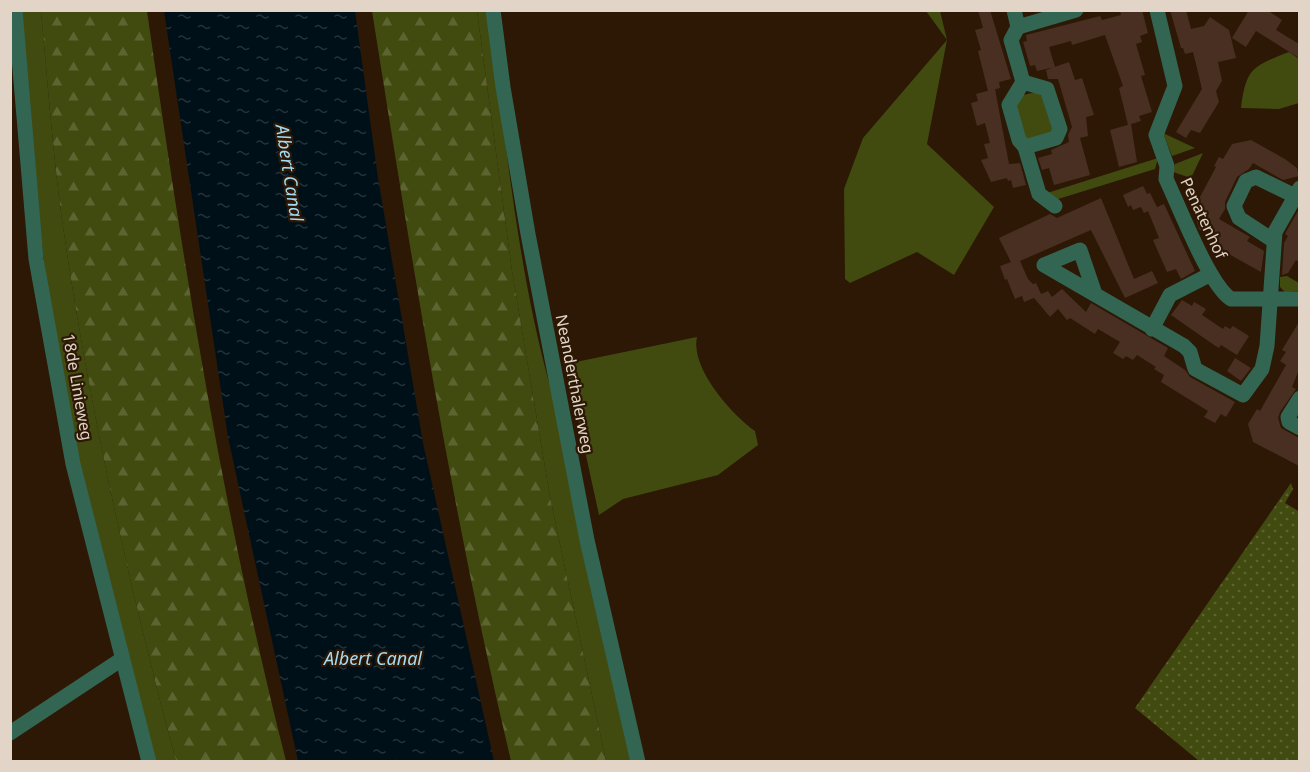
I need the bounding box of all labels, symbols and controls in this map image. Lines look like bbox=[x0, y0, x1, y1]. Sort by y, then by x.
water label: Albert Canal bbox=[270, 121, 310, 223]
street label: Penatenhof bbox=[1176, 174, 1233, 264]
street label: Neanderthalerweg bbox=[551, 313, 599, 455]
street label: 18de Linieweg bbox=[58, 332, 98, 442]
water label: Albert Canal bbox=[322, 646, 422, 670]

